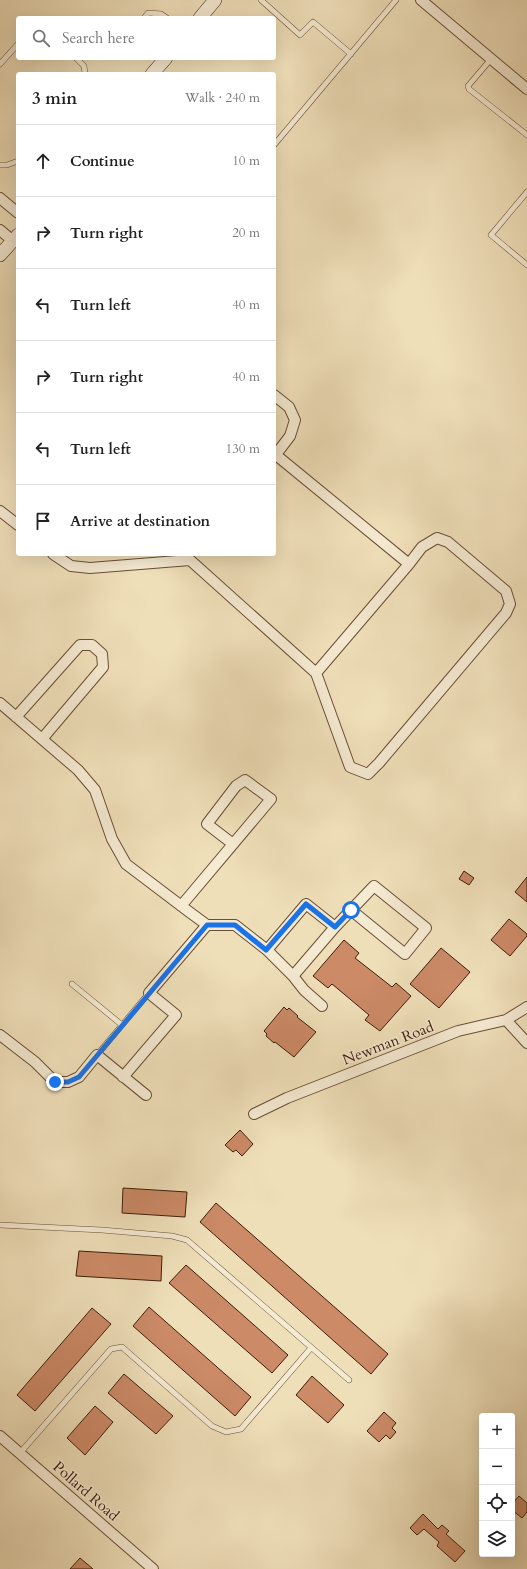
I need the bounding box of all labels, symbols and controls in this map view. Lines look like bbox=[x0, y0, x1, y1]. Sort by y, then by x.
search box bbox=[16, 16, 276, 60]
icon: search bbox=[30, 27, 52, 49]
text: Search here bbox=[62, 28, 135, 48]
text: 3 min bbox=[32, 87, 77, 110]
text: Walk · 240 m bbox=[185, 89, 260, 107]
icon: ahead bbox=[32, 150, 54, 172]
text: Continue bbox=[70, 151, 135, 171]
text: 10 m bbox=[232, 152, 260, 170]
icon: right bbox=[32, 222, 54, 244]
text: Turn right bbox=[70, 223, 143, 243]
text: 20 m bbox=[232, 224, 260, 242]
icon: left bbox=[32, 294, 54, 316]
text: Turn left bbox=[70, 295, 131, 315]
text: 40 m bbox=[232, 296, 260, 314]
icon: right bbox=[32, 366, 54, 388]
text: Turn right bbox=[70, 367, 143, 387]
text: 40 m bbox=[232, 368, 260, 386]
icon: left bbox=[32, 438, 54, 460]
text: Turn left bbox=[70, 439, 131, 459]
text: 130 m bbox=[226, 440, 260, 458]
icon: arrive bbox=[32, 510, 54, 532]
text: Arrive at destination bbox=[70, 511, 210, 531]
route start bbox=[342, 901, 360, 919]
street label: Newman Road bbox=[339, 1016, 437, 1070]
route end bbox=[46, 1073, 64, 1091]
map controls bbox=[479, 1413, 515, 1557]
button: + bbox=[479, 1413, 515, 1449]
button: − bbox=[479, 1449, 515, 1485]
street label: Pollard Road bbox=[49, 1457, 123, 1525]
button: locate bbox=[479, 1485, 515, 1521]
button: layers bbox=[479, 1521, 515, 1557]

